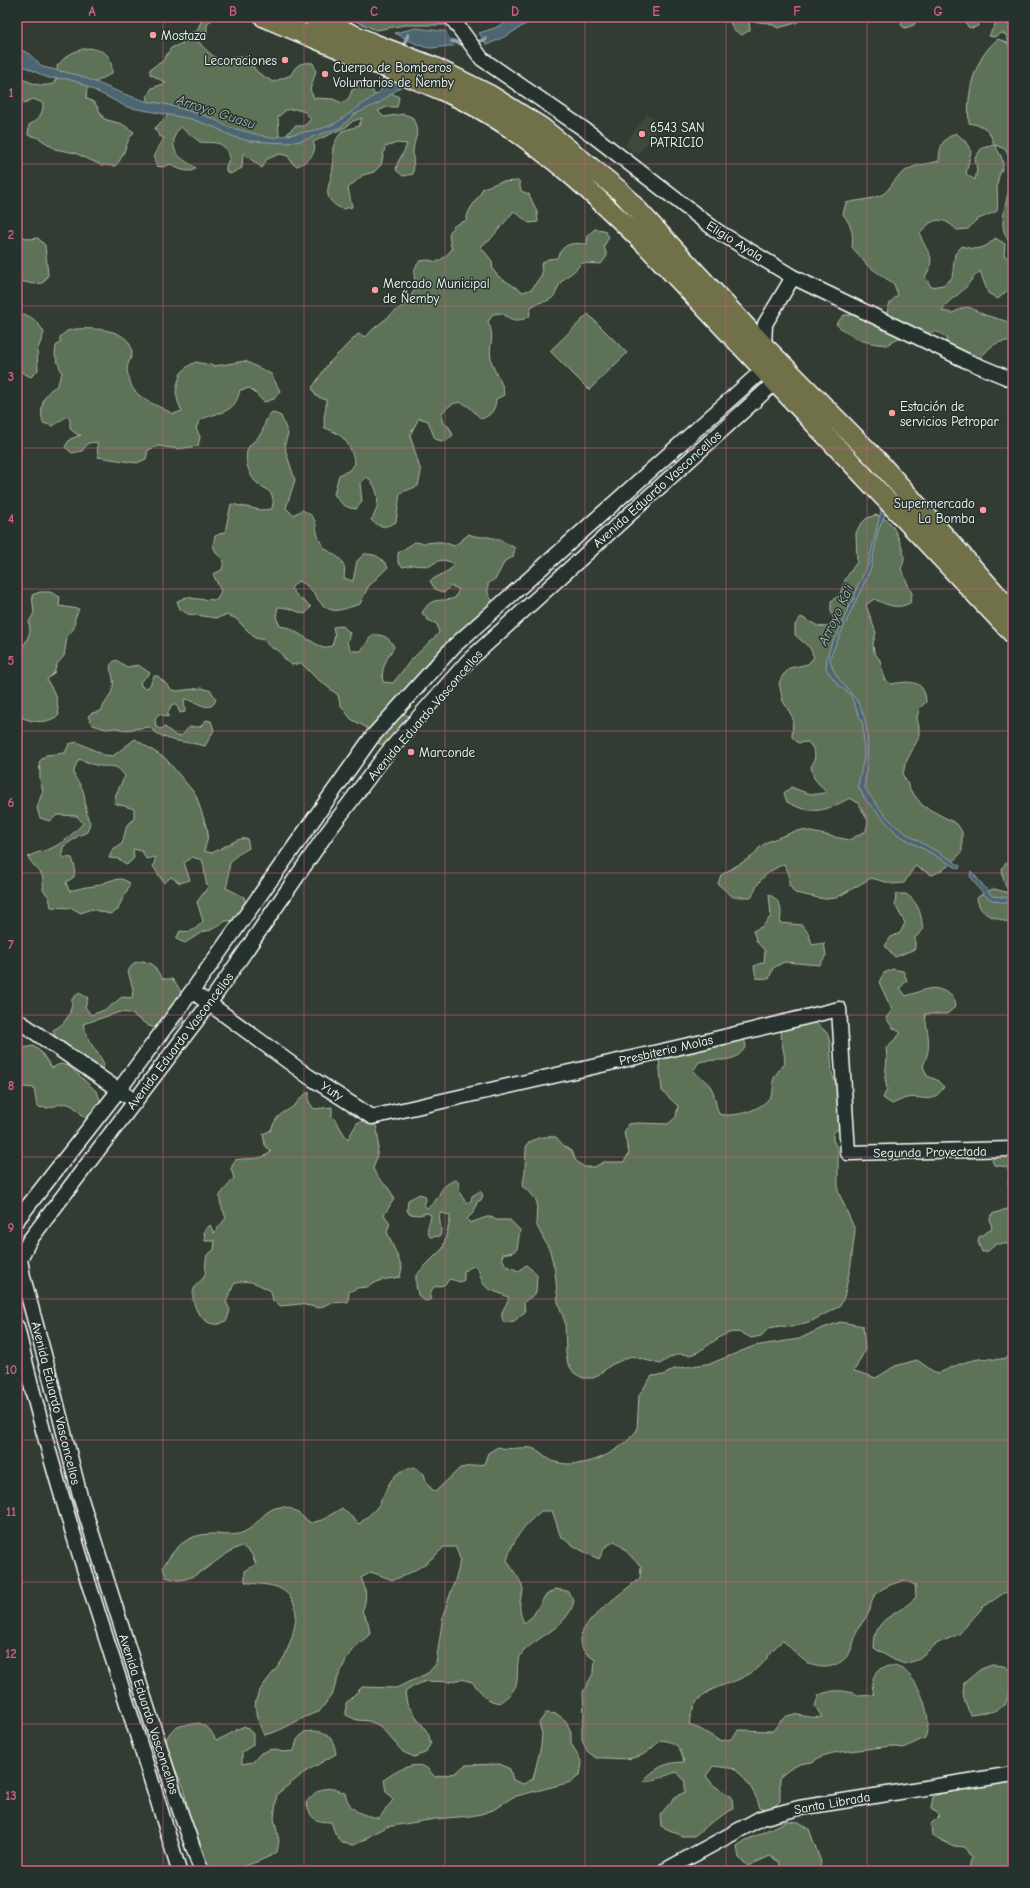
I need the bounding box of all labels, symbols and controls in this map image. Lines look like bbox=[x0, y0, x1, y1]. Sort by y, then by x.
text: A bbox=[88, 4, 96, 19]
text: B bbox=[229, 4, 237, 19]
text: C bbox=[370, 4, 378, 19]
text: D bbox=[511, 4, 519, 19]
text: E bbox=[652, 4, 660, 19]
text: F bbox=[793, 4, 801, 19]
text: G bbox=[933, 4, 943, 19]
place label: Mostaza bbox=[161, 28, 206, 43]
marker: Mostaza bbox=[148, 30, 158, 40]
place label: Lecoraciones bbox=[204, 53, 277, 68]
marker: Lecoraciones bbox=[280, 55, 290, 65]
place label: Cuerpo de Bomberos Voluntarios de Ñemby bbox=[333, 60, 454, 90]
marker: Cuerpo de Bomberos Voluntarios de Ñemby bbox=[320, 69, 330, 79]
text: 1 bbox=[8, 85, 14, 100]
water label: Arroyo Guasu bbox=[173, 91, 258, 133]
place label: 6543 SAN PATRICIO bbox=[650, 120, 705, 150]
marker: 6543 SAN PATRICIO bbox=[637, 129, 647, 139]
street label: Eligio Ayala bbox=[704, 218, 766, 264]
text: 2 bbox=[8, 227, 14, 242]
place label: Mercado Municipal de Ñemby bbox=[383, 276, 490, 306]
marker: Mercado Municipal de Ñemby bbox=[370, 285, 380, 295]
text: 3 bbox=[8, 369, 14, 384]
place label: Estación de servicios Petropar bbox=[900, 399, 1000, 429]
marker: Estación de servicios Petropar bbox=[887, 408, 897, 418]
street label: Avenida Eduardo Vasconcellos bbox=[590, 427, 724, 551]
place label: Supermercado La Bomba bbox=[894, 496, 975, 526]
marker: Supermercado La Bomba bbox=[978, 505, 988, 515]
text: 4 bbox=[8, 511, 14, 526]
water label: Arroyo Ka'i bbox=[814, 581, 858, 649]
street label: Avenida Eduardo Vasconcellos bbox=[364, 647, 486, 783]
text: 5 bbox=[8, 653, 15, 668]
place label: Marconde bbox=[419, 745, 476, 760]
marker: Marconde bbox=[406, 747, 416, 757]
text: 6 bbox=[8, 795, 15, 810]
text: 7 bbox=[8, 937, 14, 952]
street label: Avenida Eduardo Vasconcellos bbox=[124, 970, 236, 1112]
street label: Presbiterio Molas bbox=[618, 1032, 714, 1068]
text: 8 bbox=[8, 1078, 14, 1093]
street label: Yuty bbox=[318, 1078, 346, 1104]
street label: Segunda Proyectada bbox=[873, 1144, 987, 1160]
text: 9 bbox=[8, 1220, 15, 1235]
street label: Avenida Eduardo Vasconcellos bbox=[28, 1320, 84, 1486]
text: 10 bbox=[5, 1362, 17, 1377]
text: 11 bbox=[6, 1504, 16, 1519]
street label: Avenida Eduardo Vasconcellos bbox=[116, 1632, 182, 1796]
text: 12 bbox=[5, 1646, 17, 1661]
text: 13 bbox=[5, 1788, 17, 1803]
street label: Santa Librada bbox=[793, 1789, 871, 1817]

